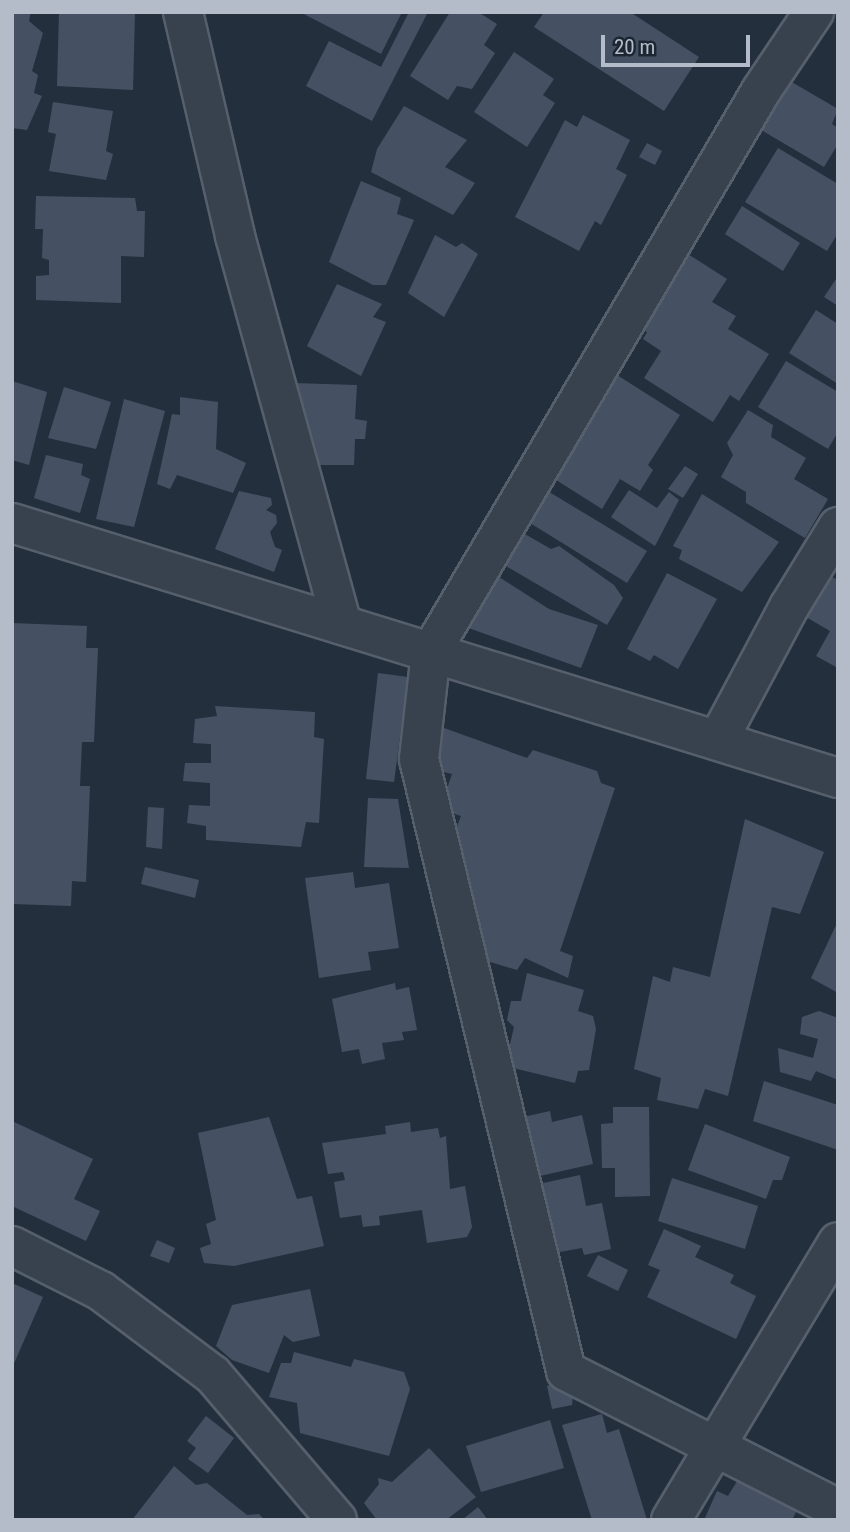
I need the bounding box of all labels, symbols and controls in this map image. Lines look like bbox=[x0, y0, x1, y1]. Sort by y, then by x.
scale bar bbox=[605, 21, 754, 65]
text: 20 m bbox=[614, 35, 655, 59]

